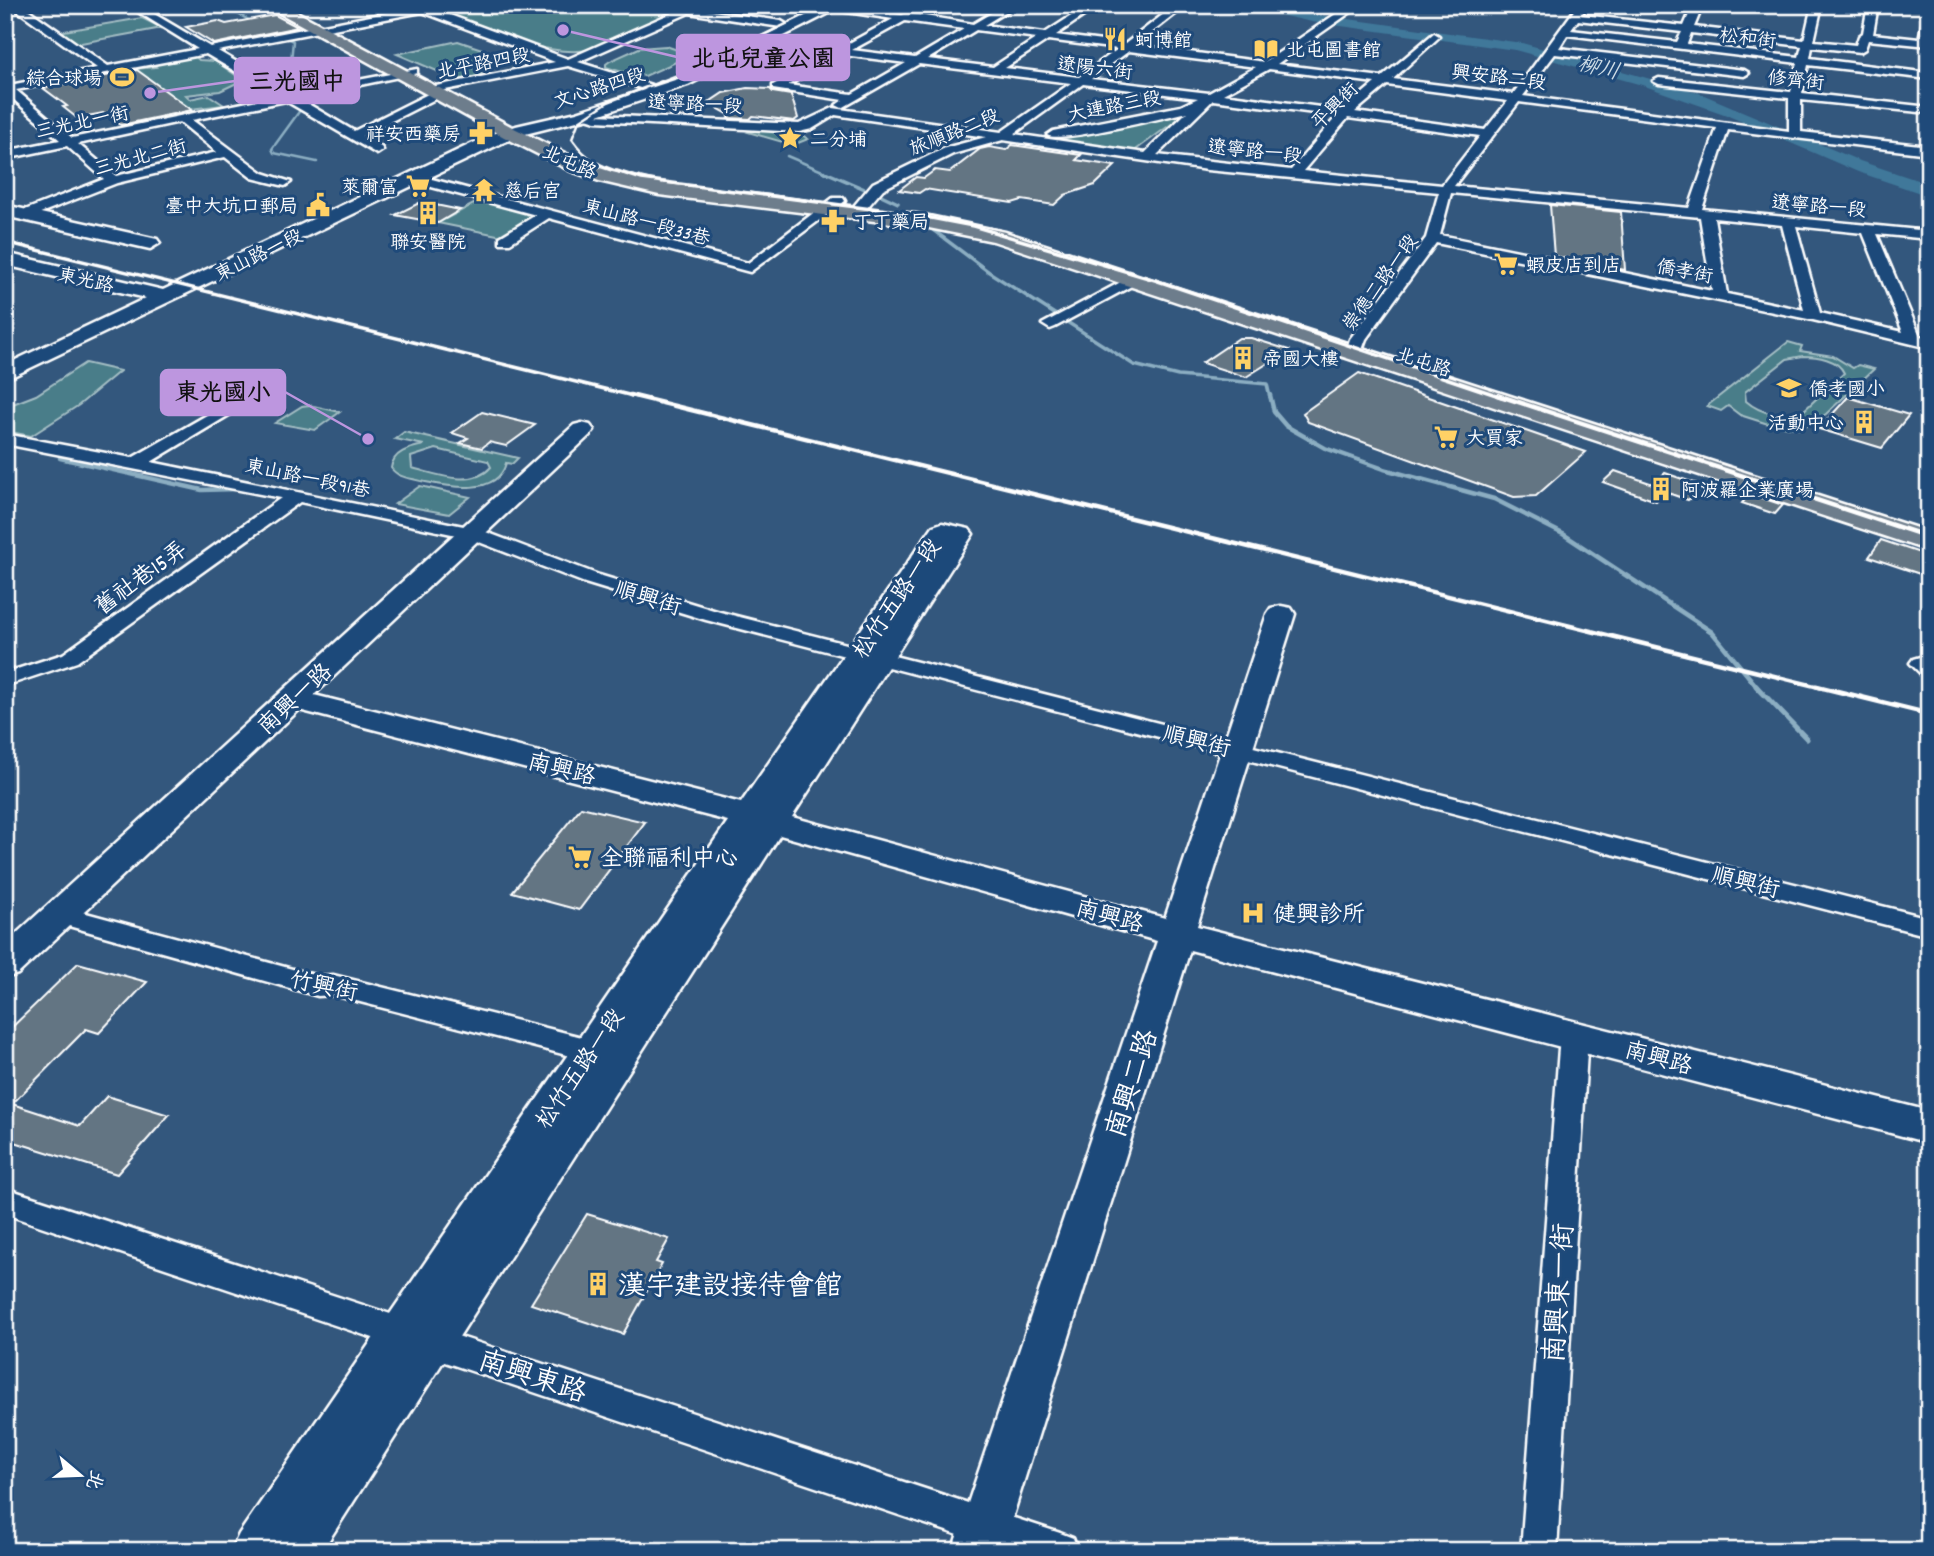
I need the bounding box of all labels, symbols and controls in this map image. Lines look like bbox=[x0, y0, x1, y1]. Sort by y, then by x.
street label: 松和街 bbox=[1718, 24, 1778, 57]
restaurant icon: 蚵博館 bbox=[1101, 25, 1129, 53]
place label: 蚵博館 bbox=[1135, 29, 1192, 56]
callout: 北屯兒童公園 bbox=[677, 35, 849, 80]
library icon: 北屯圖書館 bbox=[1252, 35, 1280, 63]
place label: 北屯圖書館 bbox=[1286, 39, 1381, 66]
street label: 北平路四段 bbox=[434, 43, 533, 88]
text: 北屯兒童公園 bbox=[691, 44, 835, 78]
water label: 柳川 bbox=[1574, 50, 1623, 90]
street label: 遼陽六街 bbox=[1055, 52, 1134, 89]
callout: 三光國中 bbox=[235, 58, 359, 103]
street label: 興安路二段 bbox=[1450, 60, 1547, 99]
sports icon: 綜合球場 bbox=[108, 63, 136, 91]
street label: 文心路四段 bbox=[551, 63, 649, 118]
street label: 修齊街 bbox=[1766, 66, 1825, 99]
place label: 綜合球場 bbox=[26, 67, 102, 94]
text: 三光國中 bbox=[249, 67, 345, 101]
street label: 平興街 bbox=[1307, 78, 1366, 137]
street label: 大連路三段 bbox=[1065, 86, 1164, 131]
street label: 遼寧路一段 bbox=[647, 91, 743, 122]
street label: 三光北一街 bbox=[33, 101, 132, 148]
street label: 旅順路二段 bbox=[906, 104, 1004, 165]
pharmacy icon: 祥安西藥房 bbox=[467, 119, 495, 147]
place label: 祥安西藥房 bbox=[366, 123, 461, 150]
place icon: 二分埔 bbox=[776, 124, 804, 152]
place label: 二分埔 bbox=[810, 128, 867, 155]
street label: 三光北二街 bbox=[92, 134, 190, 185]
street label: 遼寧路一段 bbox=[1206, 135, 1303, 172]
street label: 北屯路 bbox=[537, 140, 600, 188]
supermarket icon: 萊爾富 bbox=[404, 172, 432, 200]
place label: 萊爾富 bbox=[341, 176, 398, 203]
temple icon: 慈后宮 bbox=[470, 176, 498, 204]
place label: 慈后宮 bbox=[504, 180, 561, 207]
public building icon: 臺中大坑口郵局 bbox=[304, 191, 332, 219]
street label: 遼寧路一段 bbox=[1770, 191, 1867, 226]
street label: 東山路一段33巷 bbox=[579, 194, 713, 254]
place label: 臺中大坑口郵局 bbox=[165, 195, 298, 222]
building icon: 聯安醫院 bbox=[414, 199, 442, 227]
pharmacy icon: 丁丁藥局 bbox=[819, 207, 847, 235]
place label: 丁丁藥局 bbox=[853, 211, 929, 238]
street label: 東山路一段 bbox=[211, 224, 308, 290]
street label: 崇德二路一段 bbox=[1337, 230, 1426, 338]
place label: 聯安醫院 bbox=[390, 231, 466, 258]
supermarket icon: 蝦皮店到店 bbox=[1492, 250, 1520, 278]
place label: 蝦皮店到店 bbox=[1526, 254, 1621, 281]
street label: 僑孝街 bbox=[1654, 255, 1715, 292]
street label: 東光路 bbox=[54, 263, 116, 302]
street label: 北屯路 bbox=[1392, 343, 1454, 386]
building icon: 帝國大樓 bbox=[1229, 344, 1257, 372]
place label: 帝國大樓 bbox=[1263, 348, 1339, 375]
callout: 東光國小 bbox=[161, 370, 285, 415]
school or university icon: 僑孝國小 bbox=[1775, 374, 1803, 402]
text: 東光國小 bbox=[175, 378, 271, 412]
place label: 僑孝國小 bbox=[1809, 378, 1885, 405]
building icon: 活動中心 bbox=[1850, 408, 1878, 436]
place label: 活動中心 bbox=[1768, 412, 1844, 439]
supermarket icon: 大買家 bbox=[1432, 423, 1460, 451]
place label: 大買家 bbox=[1466, 427, 1523, 454]
street label: 東山路一段91巷 bbox=[242, 454, 372, 507]
building icon: 阿波羅企業廣場 bbox=[1647, 475, 1675, 503]
place label: 阿波羅企業廣場 bbox=[1681, 479, 1814, 506]
street label: 松竹五路一段 bbox=[847, 534, 951, 666]
street label: 舊社巷15弄 bbox=[89, 535, 195, 625]
street label: 順興街 bbox=[609, 574, 685, 626]
street label: 南興一路 bbox=[251, 657, 341, 744]
street label: 順興街 bbox=[1159, 719, 1234, 768]
street label: 南興路 bbox=[524, 747, 599, 796]
supermarket icon: 全聯福利中心 bbox=[566, 843, 594, 871]
place label: 全聯福利中心 bbox=[600, 844, 738, 877]
street label: 順興街 bbox=[1708, 860, 1783, 909]
street label: 南興路 bbox=[1071, 894, 1147, 943]
hospital icon: 健興診所 bbox=[1239, 899, 1267, 927]
place label: 健興診所 bbox=[1273, 900, 1365, 933]
street label: 竹興街 bbox=[286, 965, 360, 1012]
street label: 松竹五路一段 bbox=[530, 1004, 634, 1136]
street label: 南興二路 bbox=[1098, 1025, 1171, 1144]
street label: 南興路 bbox=[1620, 1036, 1696, 1085]
street label: 南興東一街 bbox=[1537, 1222, 1587, 1365]
place label: 漢宇建設接待會館 bbox=[618, 1269, 842, 1309]
building icon: 漢宇建設接待會館 bbox=[584, 1270, 612, 1298]
street label: 南興東路 bbox=[472, 1343, 591, 1416]
north arrow bbox=[46, 1440, 116, 1510]
text: 北 bbox=[77, 1466, 109, 1493]

